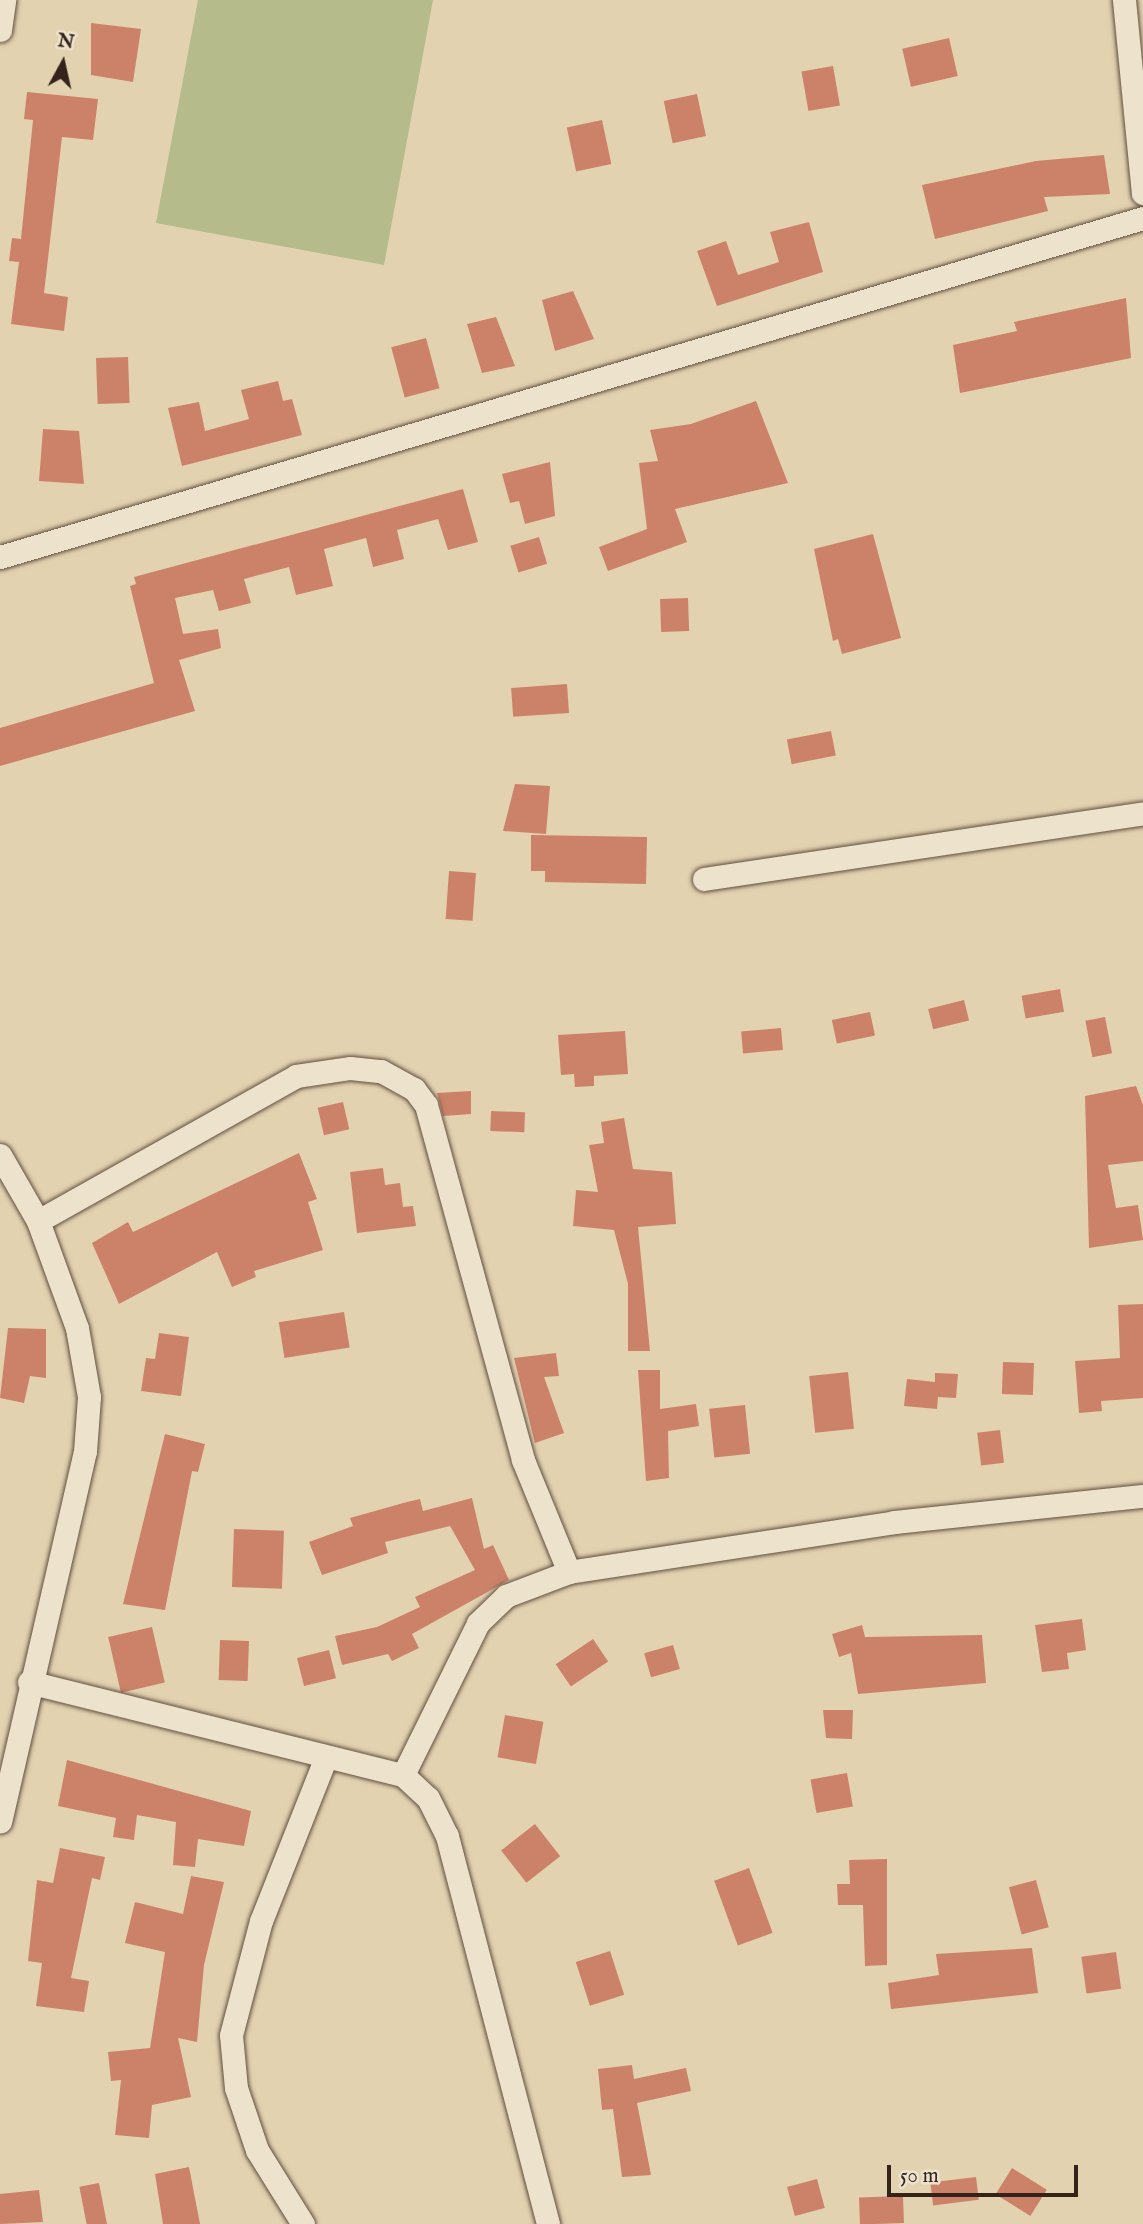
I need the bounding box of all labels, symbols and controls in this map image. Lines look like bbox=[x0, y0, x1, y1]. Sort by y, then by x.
north arrow bbox=[28, 28, 98, 98]
text: N bbox=[56, 29, 76, 55]
scale bar bbox=[891, 2150, 1082, 2194]
text: 50 m bbox=[900, 2163, 939, 2190]

